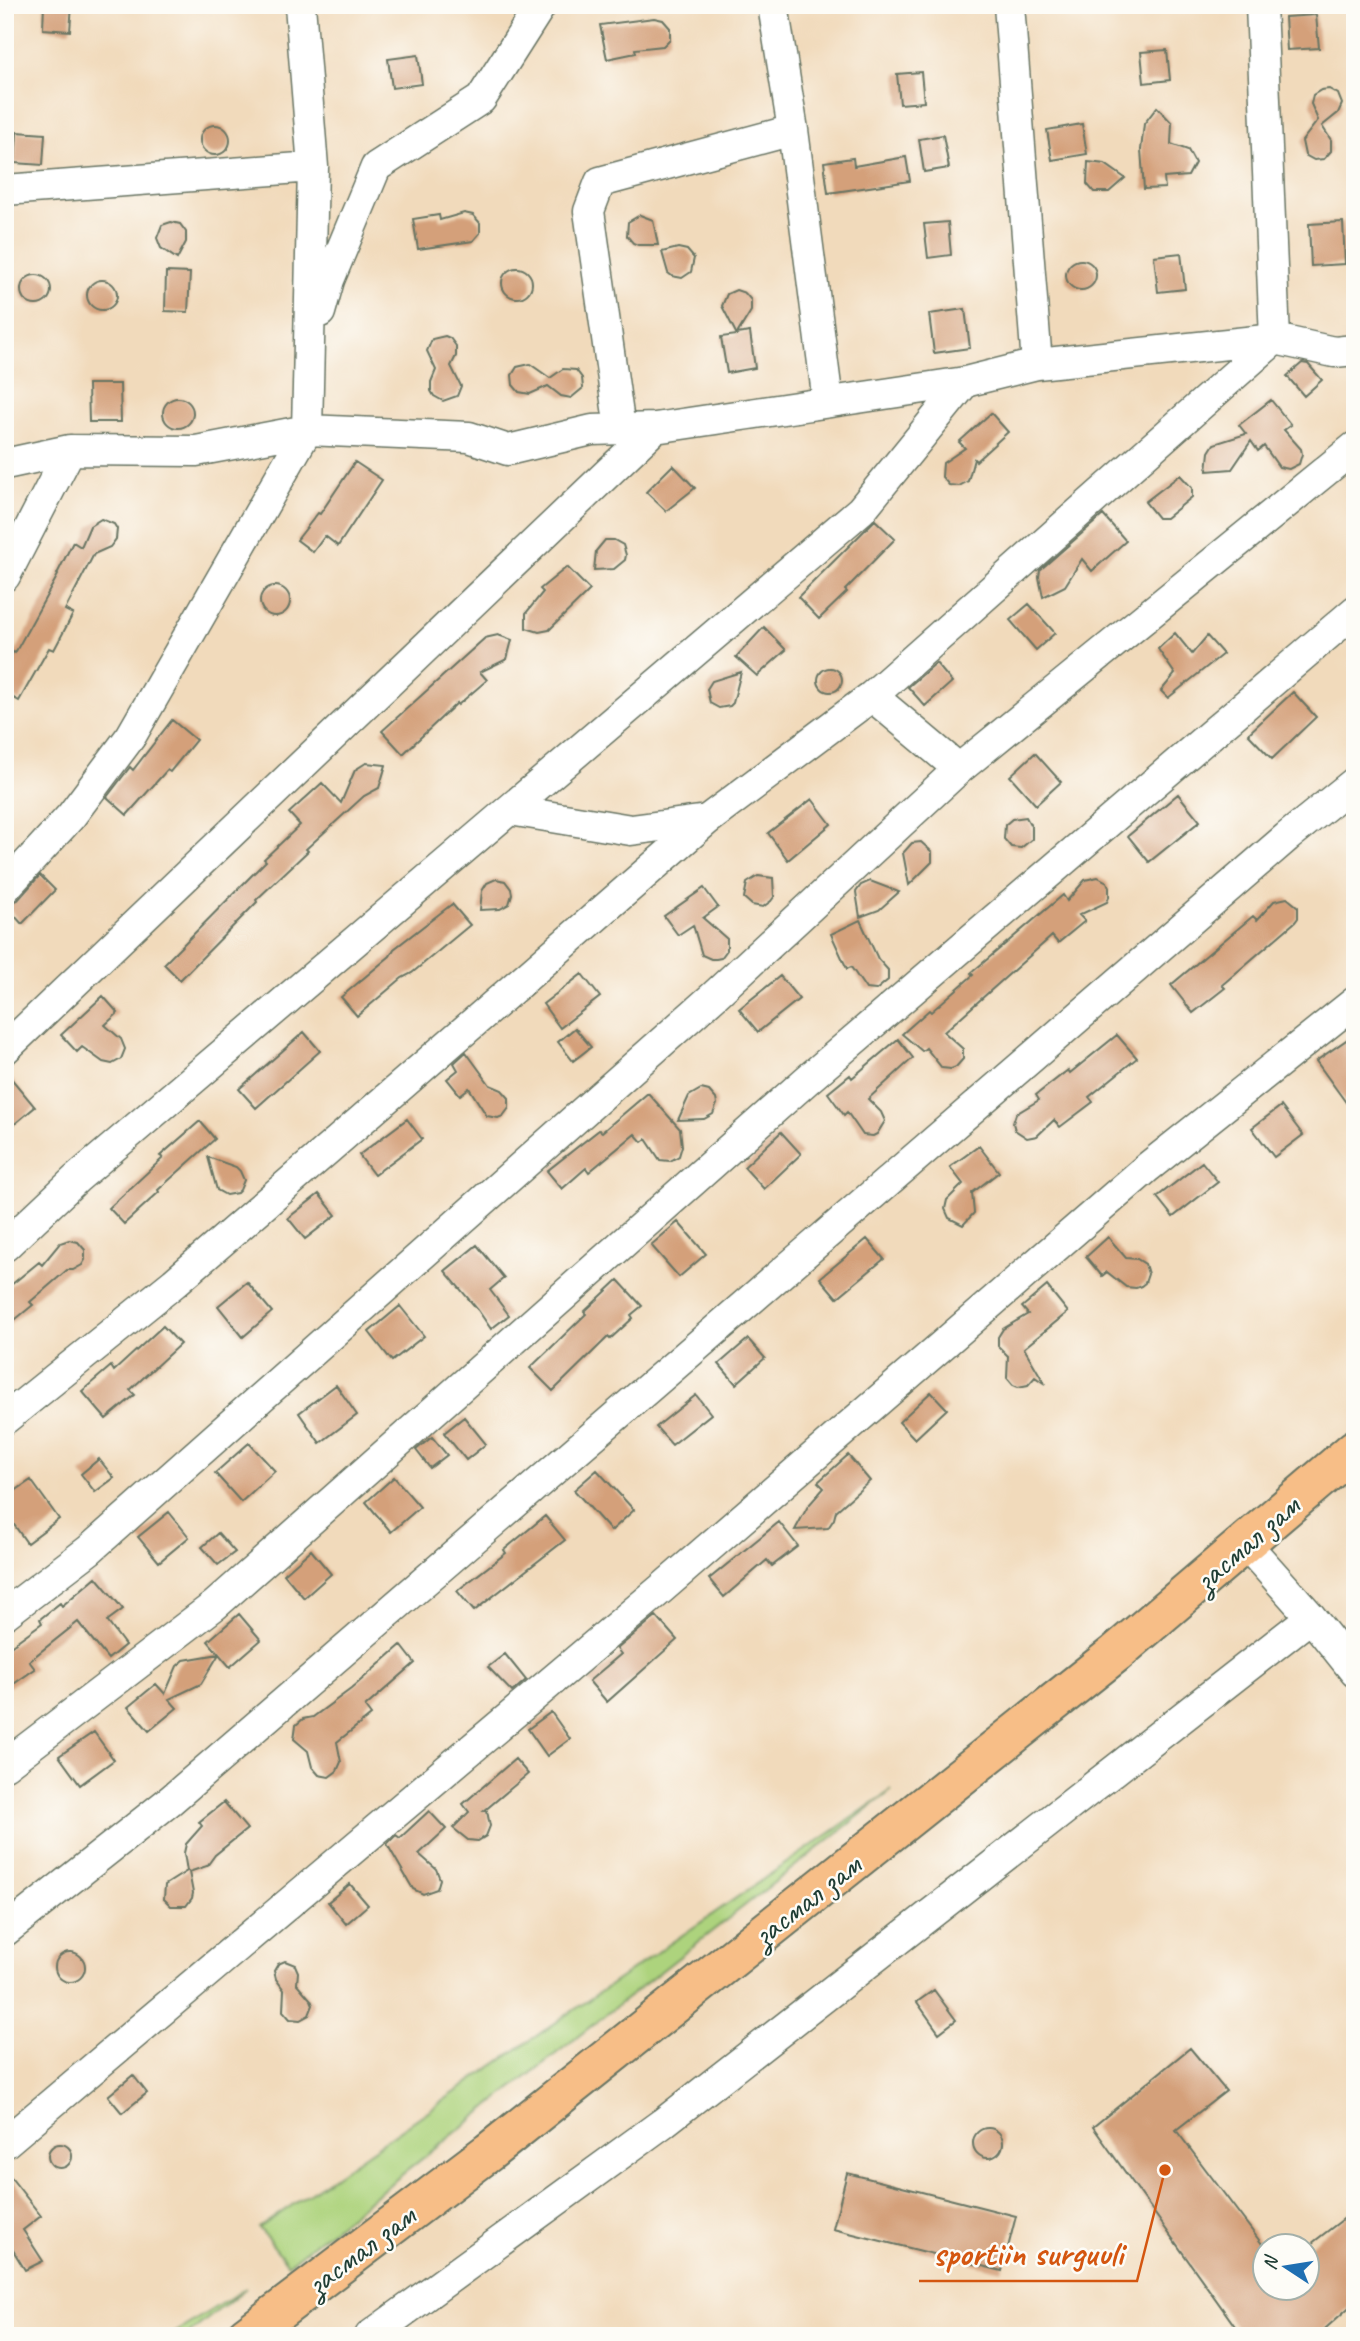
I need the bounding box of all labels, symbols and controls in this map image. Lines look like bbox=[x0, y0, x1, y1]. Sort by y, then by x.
street label: засмал зам bbox=[1182, 1484, 1310, 1603]
street label: засмал зам bbox=[741, 1843, 871, 1958]
street label: засмал зам bbox=[294, 2193, 426, 2307]
callout: sportiin surguuli bbox=[919, 2225, 1137, 2281]
text: sportiin surguuli bbox=[933, 2231, 1127, 2276]
north arrow bbox=[1252, 2232, 1322, 2302]
text: N bbox=[1257, 2252, 1284, 2272]

